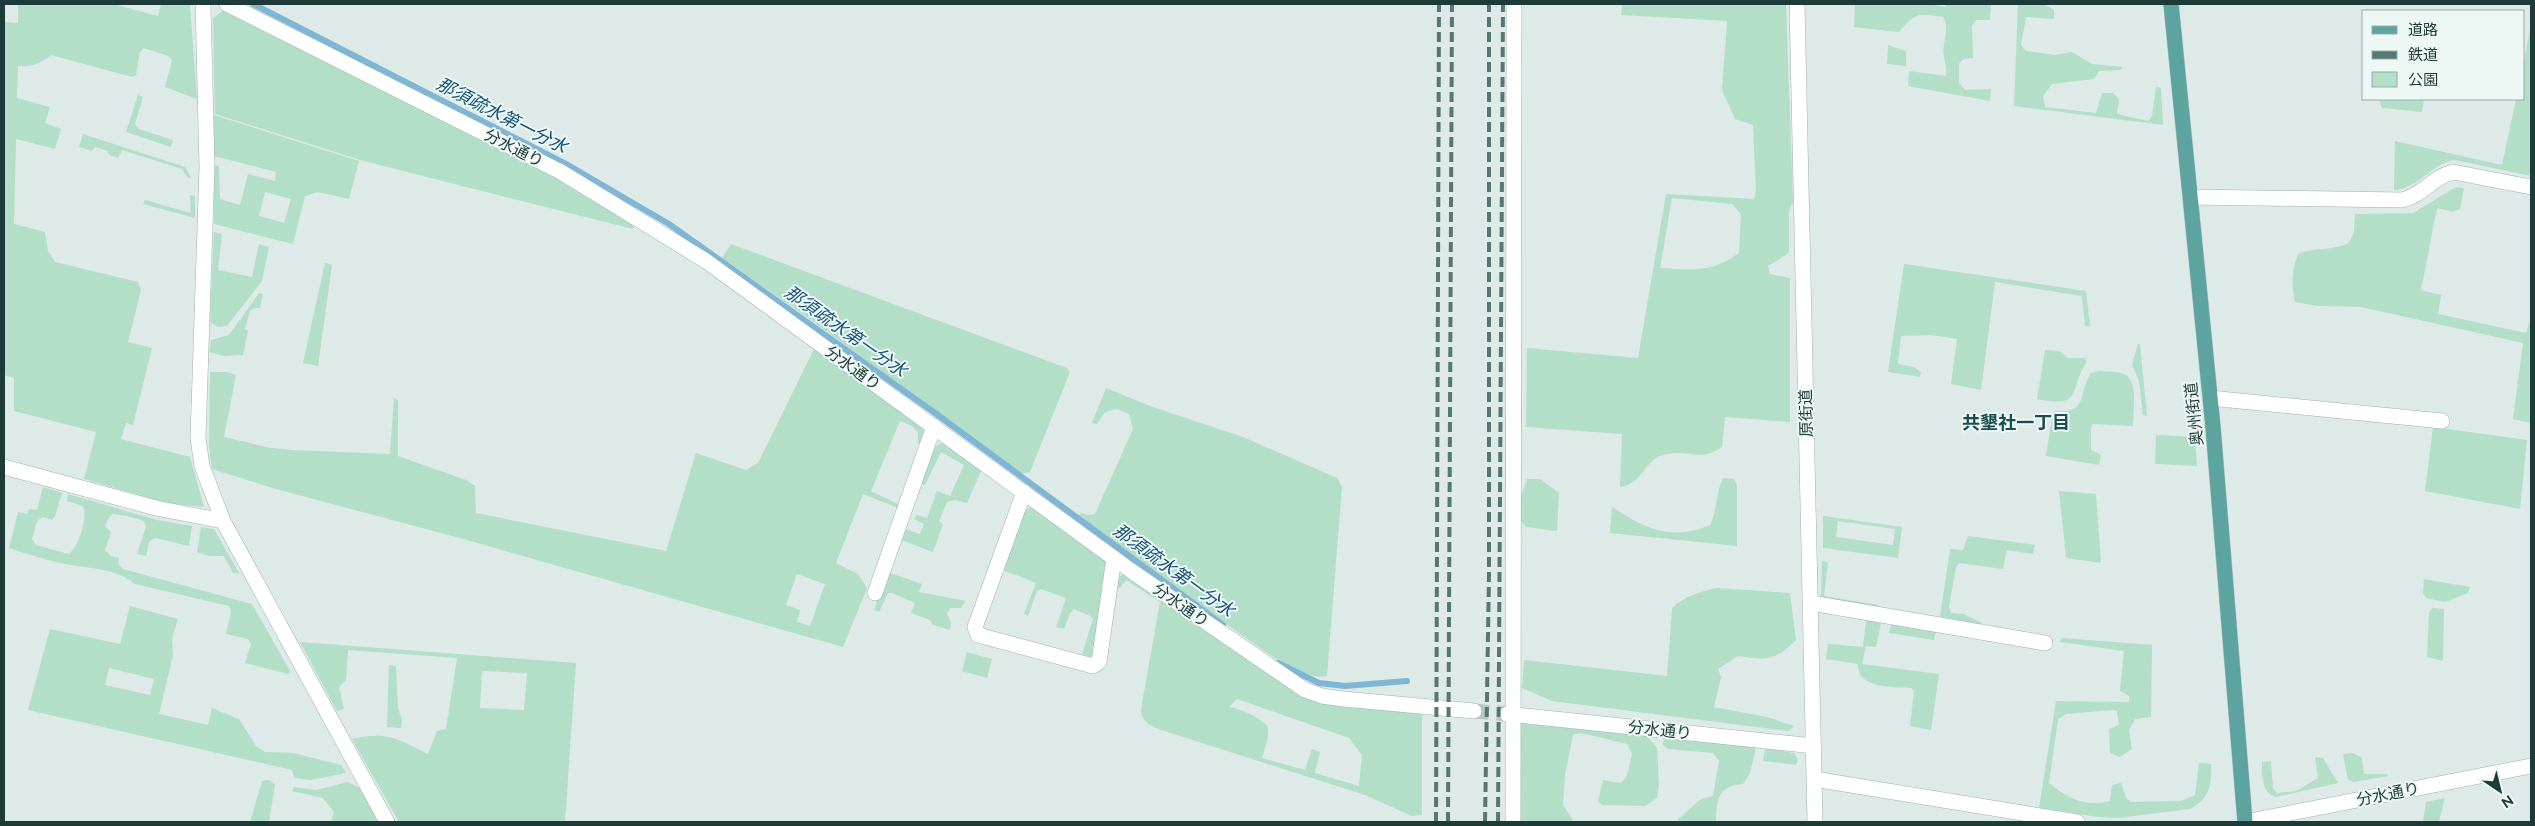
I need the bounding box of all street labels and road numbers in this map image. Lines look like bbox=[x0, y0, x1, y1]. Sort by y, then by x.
street label: 分水通り bbox=[481, 125, 547, 171]
street label: 分水通り bbox=[822, 342, 884, 394]
street label: 奥州街道 bbox=[2181, 381, 2207, 447]
street label: 原街道 bbox=[1796, 389, 1816, 437]
street label: 分水通り bbox=[1149, 579, 1213, 631]
street label: 分水通り bbox=[1627, 717, 1693, 743]
street label: 分水通り bbox=[2355, 779, 2421, 809]

